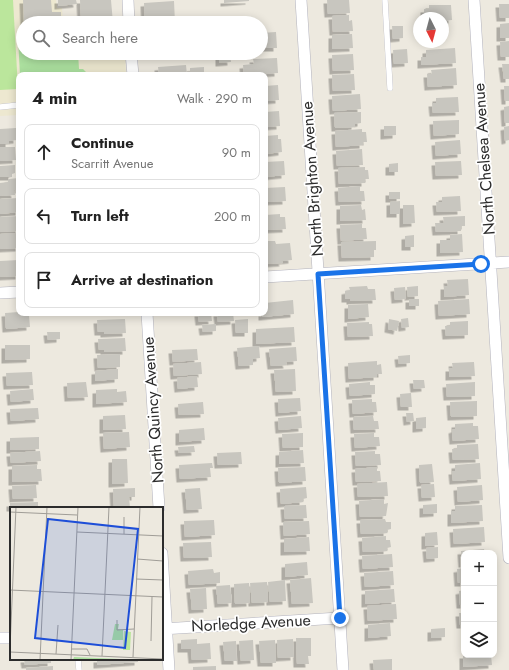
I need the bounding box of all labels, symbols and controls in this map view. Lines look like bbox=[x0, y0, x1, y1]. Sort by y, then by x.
north arrow bbox=[413, 12, 449, 48]
search box bbox=[16, 16, 268, 60]
icon: search bbox=[30, 27, 52, 49]
text: Search here bbox=[62, 27, 138, 49]
street label: North Chelsea Avenue bbox=[467, 82, 501, 236]
text: 4 min bbox=[32, 86, 77, 110]
text: Walk · 290 m bbox=[177, 89, 252, 108]
street label: North Brighton Avenue bbox=[295, 101, 329, 257]
text: Continue bbox=[71, 132, 134, 154]
icon: ahead bbox=[33, 141, 55, 163]
text: 90 m bbox=[222, 143, 251, 162]
text: Scarritt Avenue bbox=[71, 154, 154, 173]
icon: left bbox=[33, 205, 55, 227]
text: Turn left bbox=[71, 205, 129, 227]
text: 200 m bbox=[214, 207, 251, 226]
route start bbox=[472, 255, 490, 273]
icon: arrive bbox=[33, 269, 55, 291]
text: Arrive at destination bbox=[71, 269, 213, 291]
street label: North Quincy Avenue bbox=[136, 336, 170, 484]
inset map bbox=[10, 507, 163, 660]
map controls bbox=[461, 550, 497, 658]
button: + bbox=[461, 550, 497, 586]
button: − bbox=[461, 586, 497, 622]
street label: Norledge Avenue bbox=[191, 608, 311, 638]
route end bbox=[331, 609, 349, 627]
button: layers bbox=[461, 622, 497, 658]

